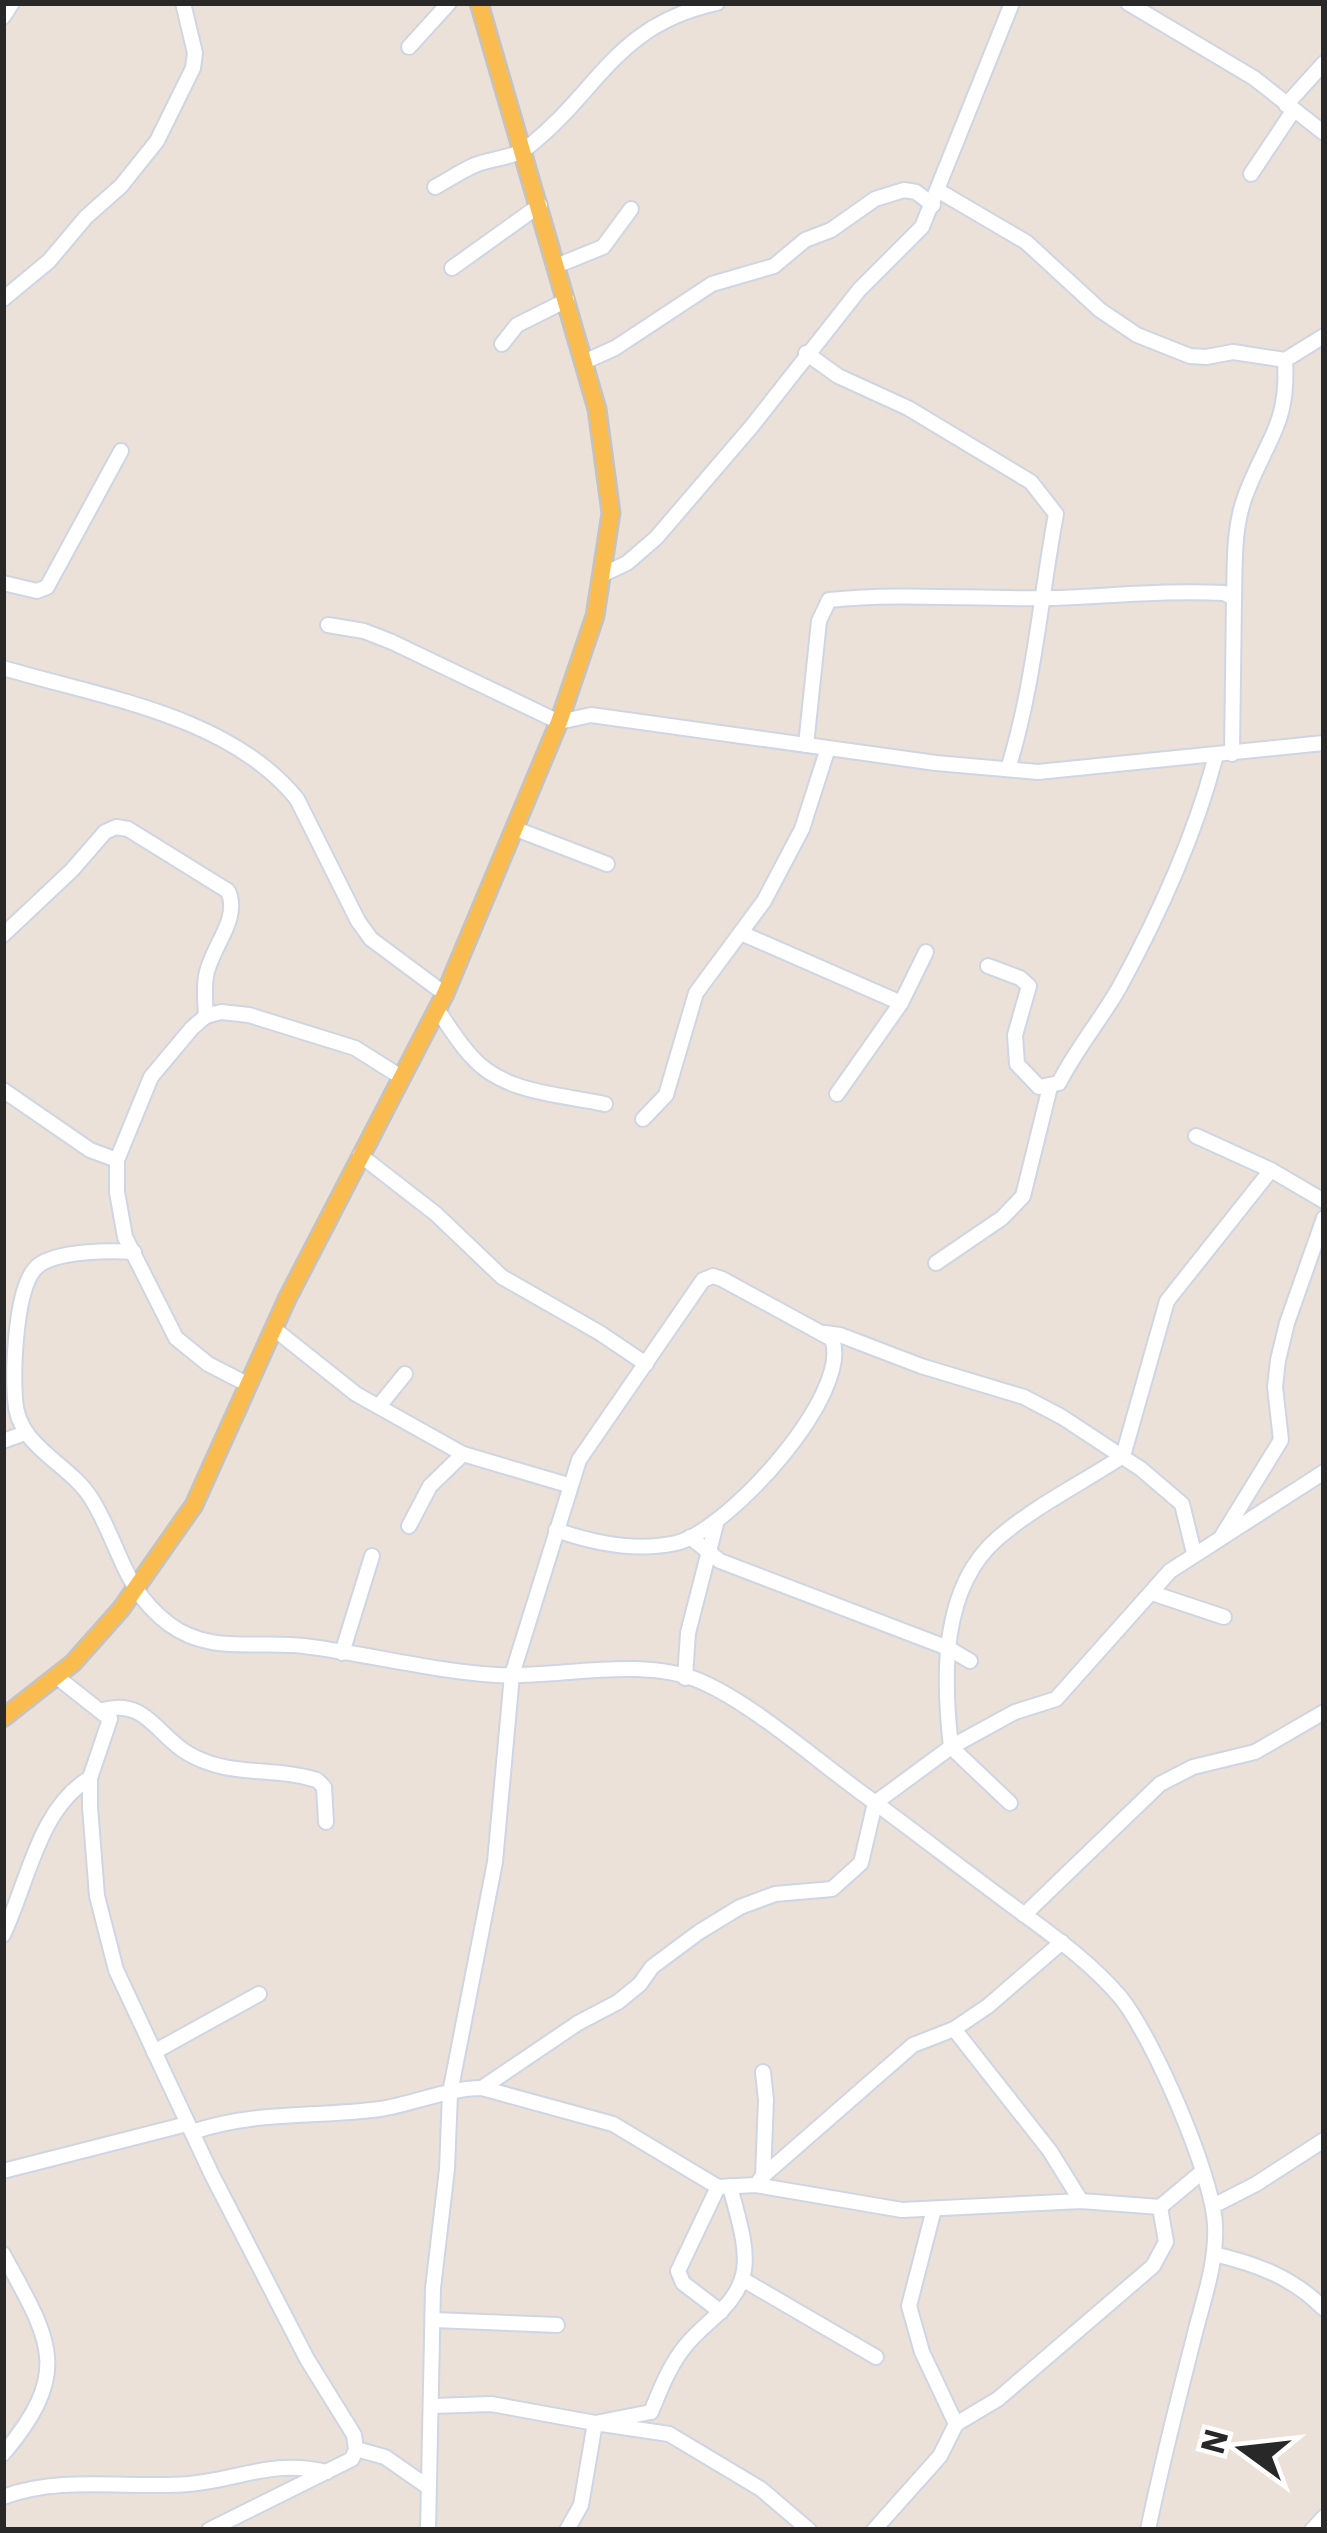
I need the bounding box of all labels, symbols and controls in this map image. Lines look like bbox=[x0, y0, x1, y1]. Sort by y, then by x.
north arrow bbox=[1183, 2389, 1303, 2509]
text: N bbox=[1190, 2424, 1237, 2458]

